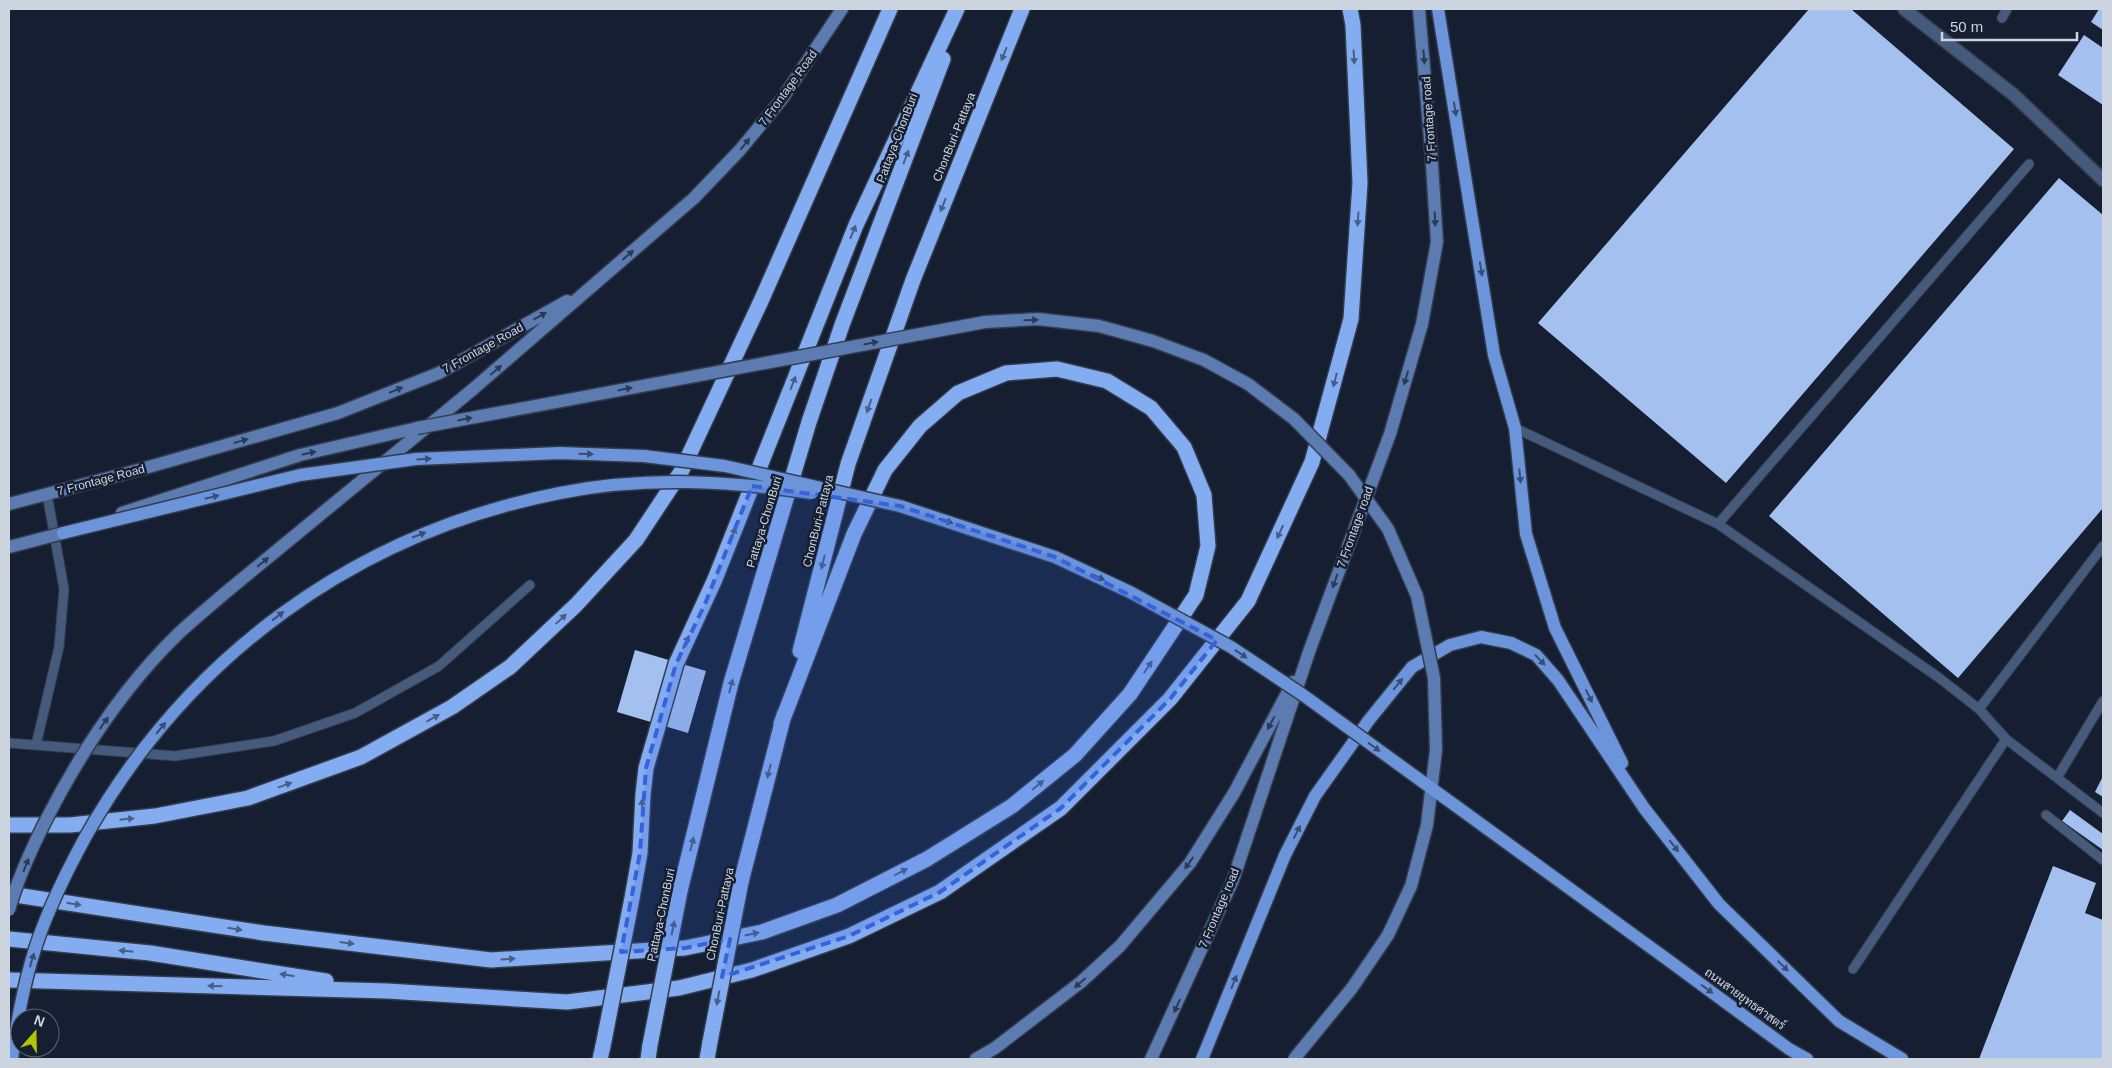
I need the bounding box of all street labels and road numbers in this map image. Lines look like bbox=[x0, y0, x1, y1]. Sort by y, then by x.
street label: 7 Frontage Road bbox=[756, 47, 820, 129]
street label: 7 Frontage road bbox=[1419, 76, 1439, 162]
street label: ChonBuri-Pattaya bbox=[930, 90, 978, 184]
street label: Pattaya-ChonBuri bbox=[873, 91, 921, 185]
street label: 7 Frontage Road bbox=[440, 320, 526, 376]
street label: 7 Frontage Road bbox=[56, 462, 146, 498]
street label: ChonBuri-Pattaya bbox=[800, 473, 836, 569]
street label: Pattaya-ChonBuri bbox=[743, 475, 785, 569]
street label: 7 Frontage road bbox=[1334, 484, 1376, 570]
street label: ChonBuri-Pattaya bbox=[703, 866, 737, 962]
street label: 7 Frontage road bbox=[1196, 866, 1242, 950]
street label: Pattaya-ChonBuri bbox=[644, 867, 678, 963]
street label: ถนนสายยุทธศาสตร์ bbox=[1701, 964, 1789, 1035]

